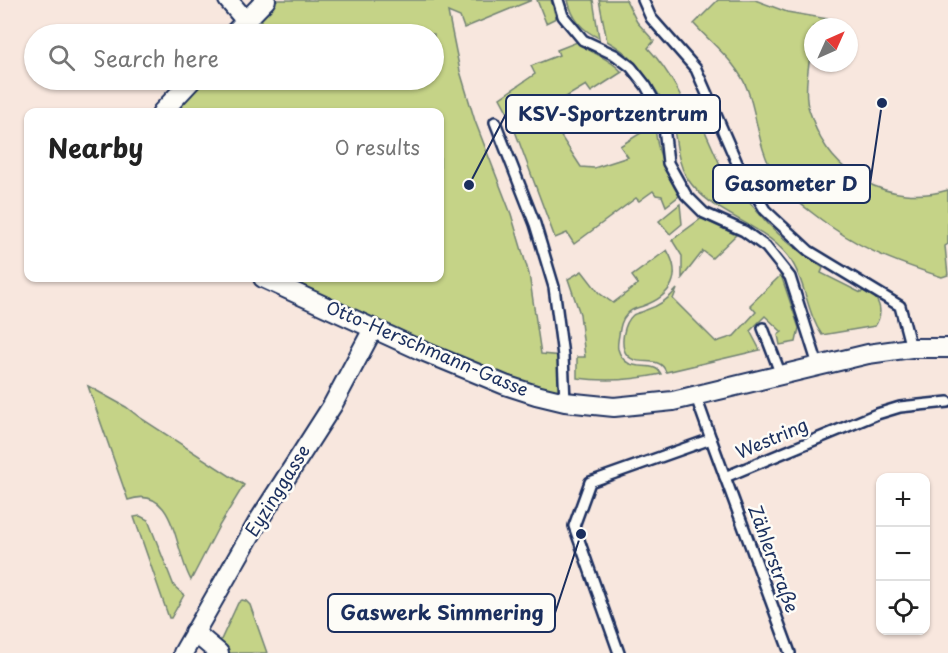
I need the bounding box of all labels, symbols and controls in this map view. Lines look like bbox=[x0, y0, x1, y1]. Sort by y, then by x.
north arrow bbox=[804, 18, 858, 72]
search box bbox=[24, 24, 444, 90]
icon: search bbox=[45, 41, 78, 74]
text: Search here bbox=[93, 41, 219, 74]
callout: KSV-Sportzentrum bbox=[506, 95, 720, 133]
text: KSV-Sportzentrum bbox=[518, 98, 708, 128]
text: Nearby bbox=[48, 128, 143, 167]
text: 0 results bbox=[335, 132, 420, 162]
callout: Gasometer D bbox=[713, 165, 870, 203]
text: Gasometer D bbox=[724, 168, 858, 198]
street label: Otto-Herschmann-Gasse bbox=[322, 293, 533, 403]
street label: Westring bbox=[731, 410, 812, 465]
street label: Eyzinggasse bbox=[238, 439, 316, 542]
map controls bbox=[876, 473, 930, 635]
button: + bbox=[876, 473, 930, 527]
street label: Zählerstraße bbox=[742, 501, 806, 616]
button: − bbox=[876, 527, 930, 581]
button: locate bbox=[876, 581, 930, 635]
callout: Gaswerk Simmering bbox=[328, 594, 555, 632]
text: Gaswerk Simmering bbox=[340, 597, 544, 627]

